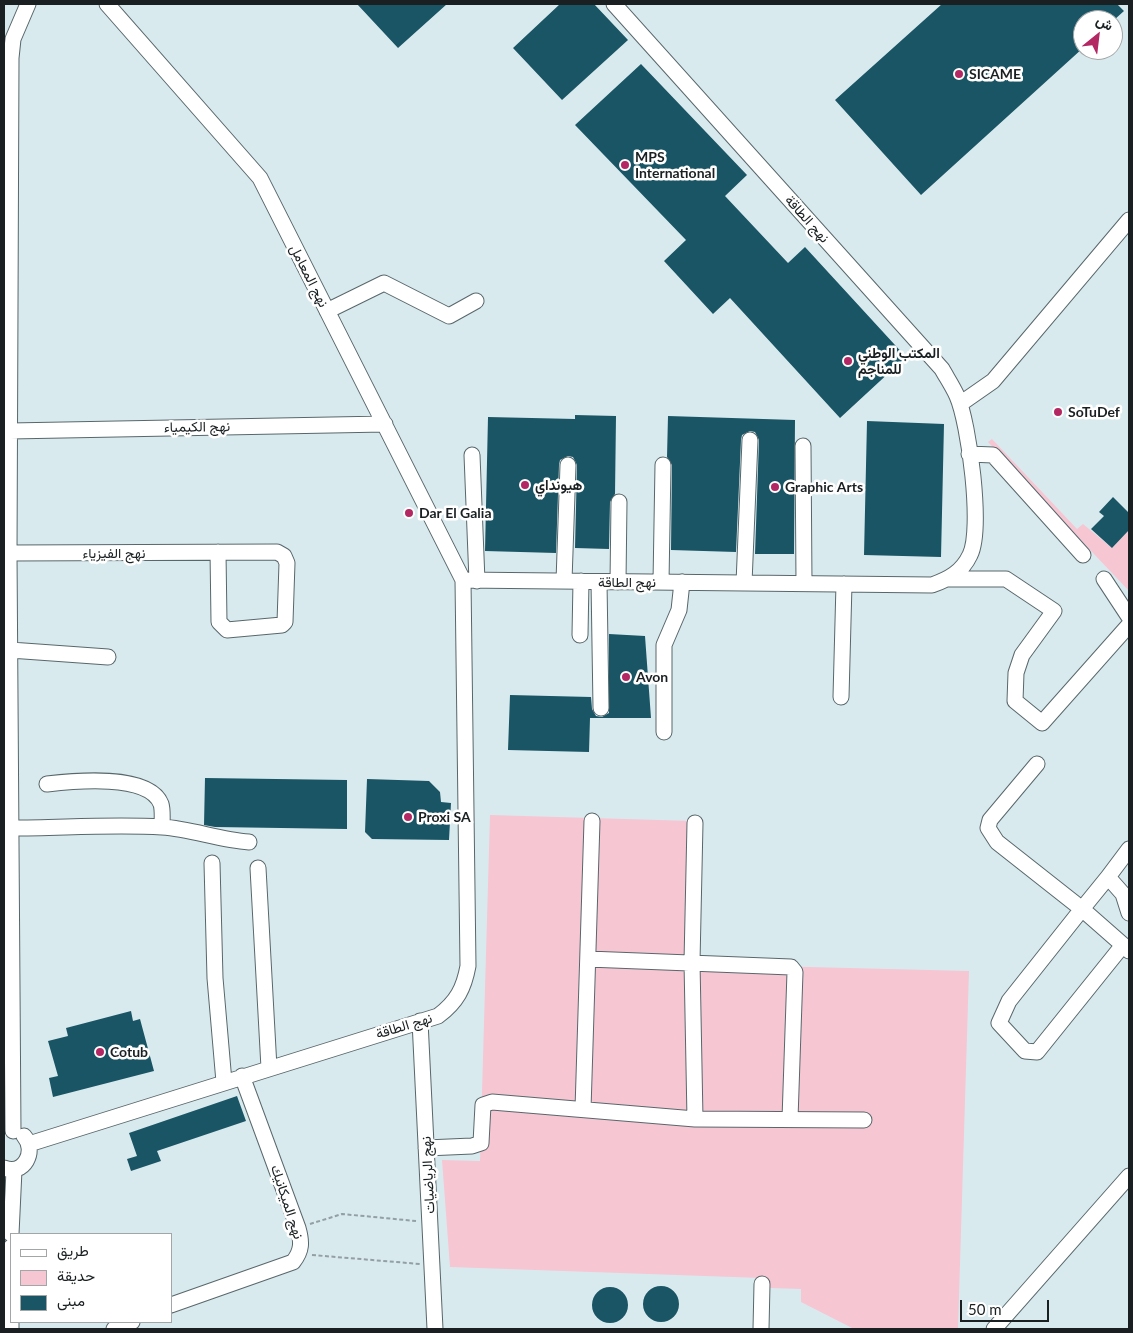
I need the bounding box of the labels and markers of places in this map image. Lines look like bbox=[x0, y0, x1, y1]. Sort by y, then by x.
place label: SICAME bbox=[969, 66, 1021, 82]
marker: SICAME bbox=[953, 68, 965, 80]
place label: MPS International bbox=[635, 149, 715, 182]
marker: MPS International bbox=[619, 159, 631, 171]
place label: المكتب الوطني للمناجم bbox=[858, 345, 940, 378]
marker: المكتب الوطني للمناجم bbox=[842, 355, 854, 367]
place label: SoTuDef bbox=[1068, 404, 1120, 420]
marker: SoTuDef bbox=[1052, 406, 1064, 418]
place label: هيونداي bbox=[535, 477, 582, 493]
marker: هيونداي bbox=[519, 479, 531, 491]
place label: Graphic Arts bbox=[785, 479, 863, 495]
marker: Graphic Arts bbox=[769, 481, 781, 493]
place label: Dar El Galia bbox=[419, 505, 491, 521]
marker: Dar El Galia bbox=[403, 507, 415, 519]
place label: Avon bbox=[636, 669, 668, 685]
marker: Avon bbox=[620, 671, 632, 683]
place label: Proxi SA bbox=[418, 809, 471, 825]
marker: Proxi SA bbox=[402, 811, 414, 823]
place label: Cotub bbox=[110, 1044, 148, 1060]
marker: Cotub bbox=[94, 1046, 106, 1058]

